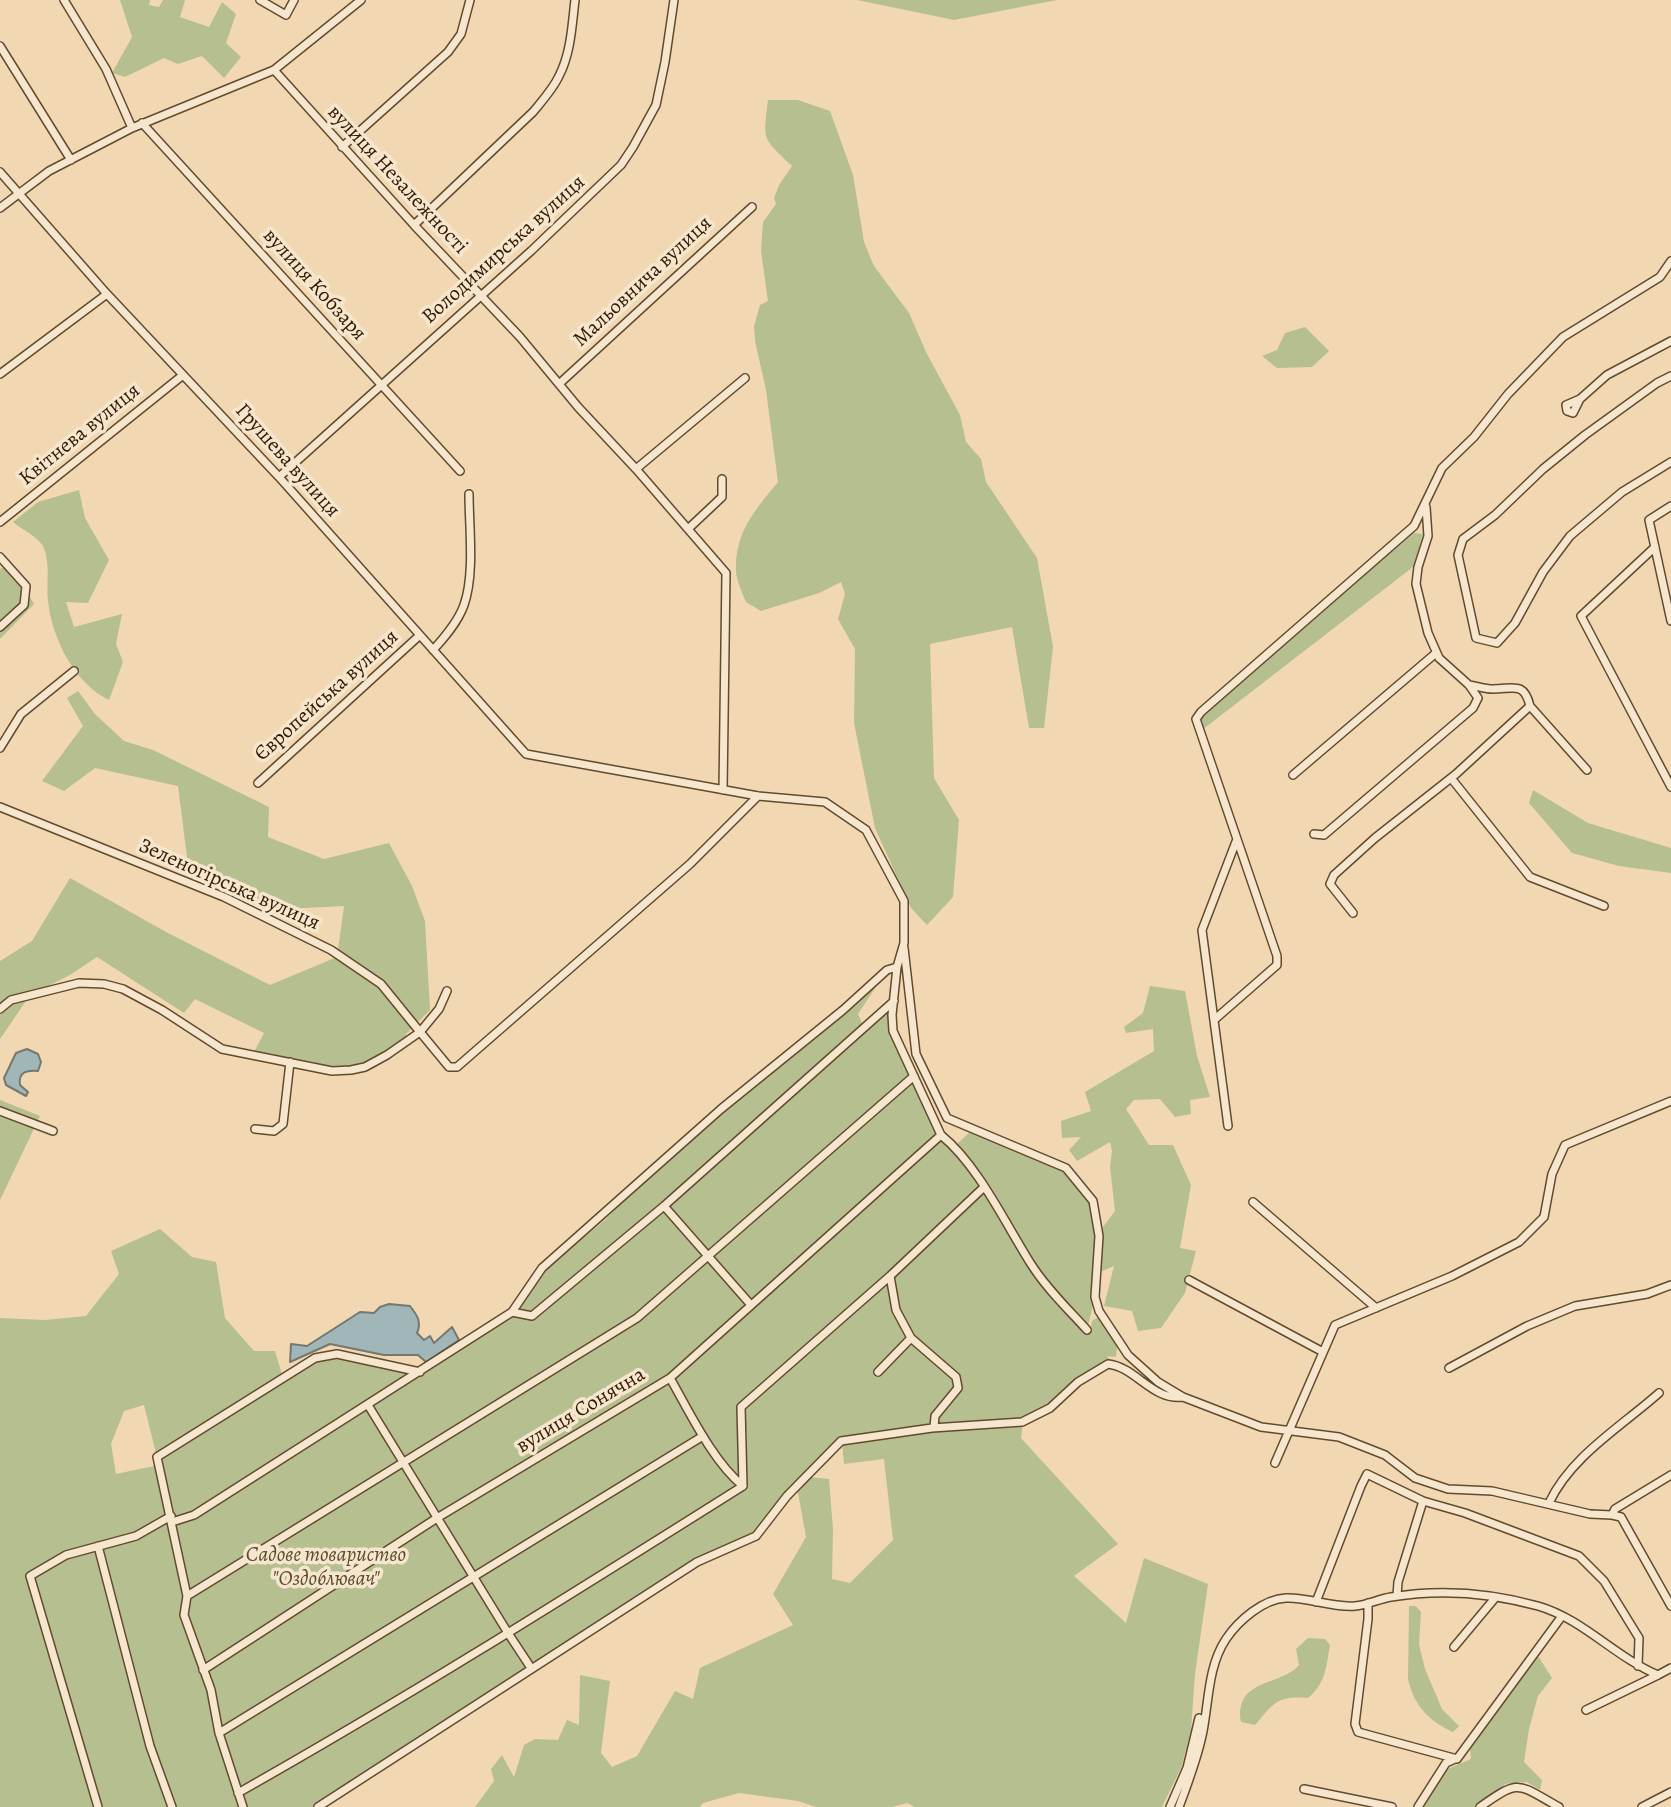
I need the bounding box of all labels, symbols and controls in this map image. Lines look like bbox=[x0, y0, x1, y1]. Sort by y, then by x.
street label: вулиця Незалежності bbox=[321, 100, 473, 260]
street label: Володимирська вулиця bbox=[417, 170, 591, 330]
street label: Мальовнича вулиця bbox=[569, 211, 717, 353]
street label: вулиця Кобзаря bbox=[257, 224, 371, 346]
street label: Квітнева вулиця bbox=[14, 379, 146, 491]
street label: Грушева вулиця bbox=[229, 399, 345, 523]
street label: Європейська вулиця bbox=[250, 625, 404, 767]
street label: Зеленогірська вулиця bbox=[134, 834, 324, 936]
street label: вулиця Сонячна bbox=[512, 1363, 650, 1459]
park label: Садове товариство "Оздоблювач" bbox=[246, 1543, 406, 1593]

